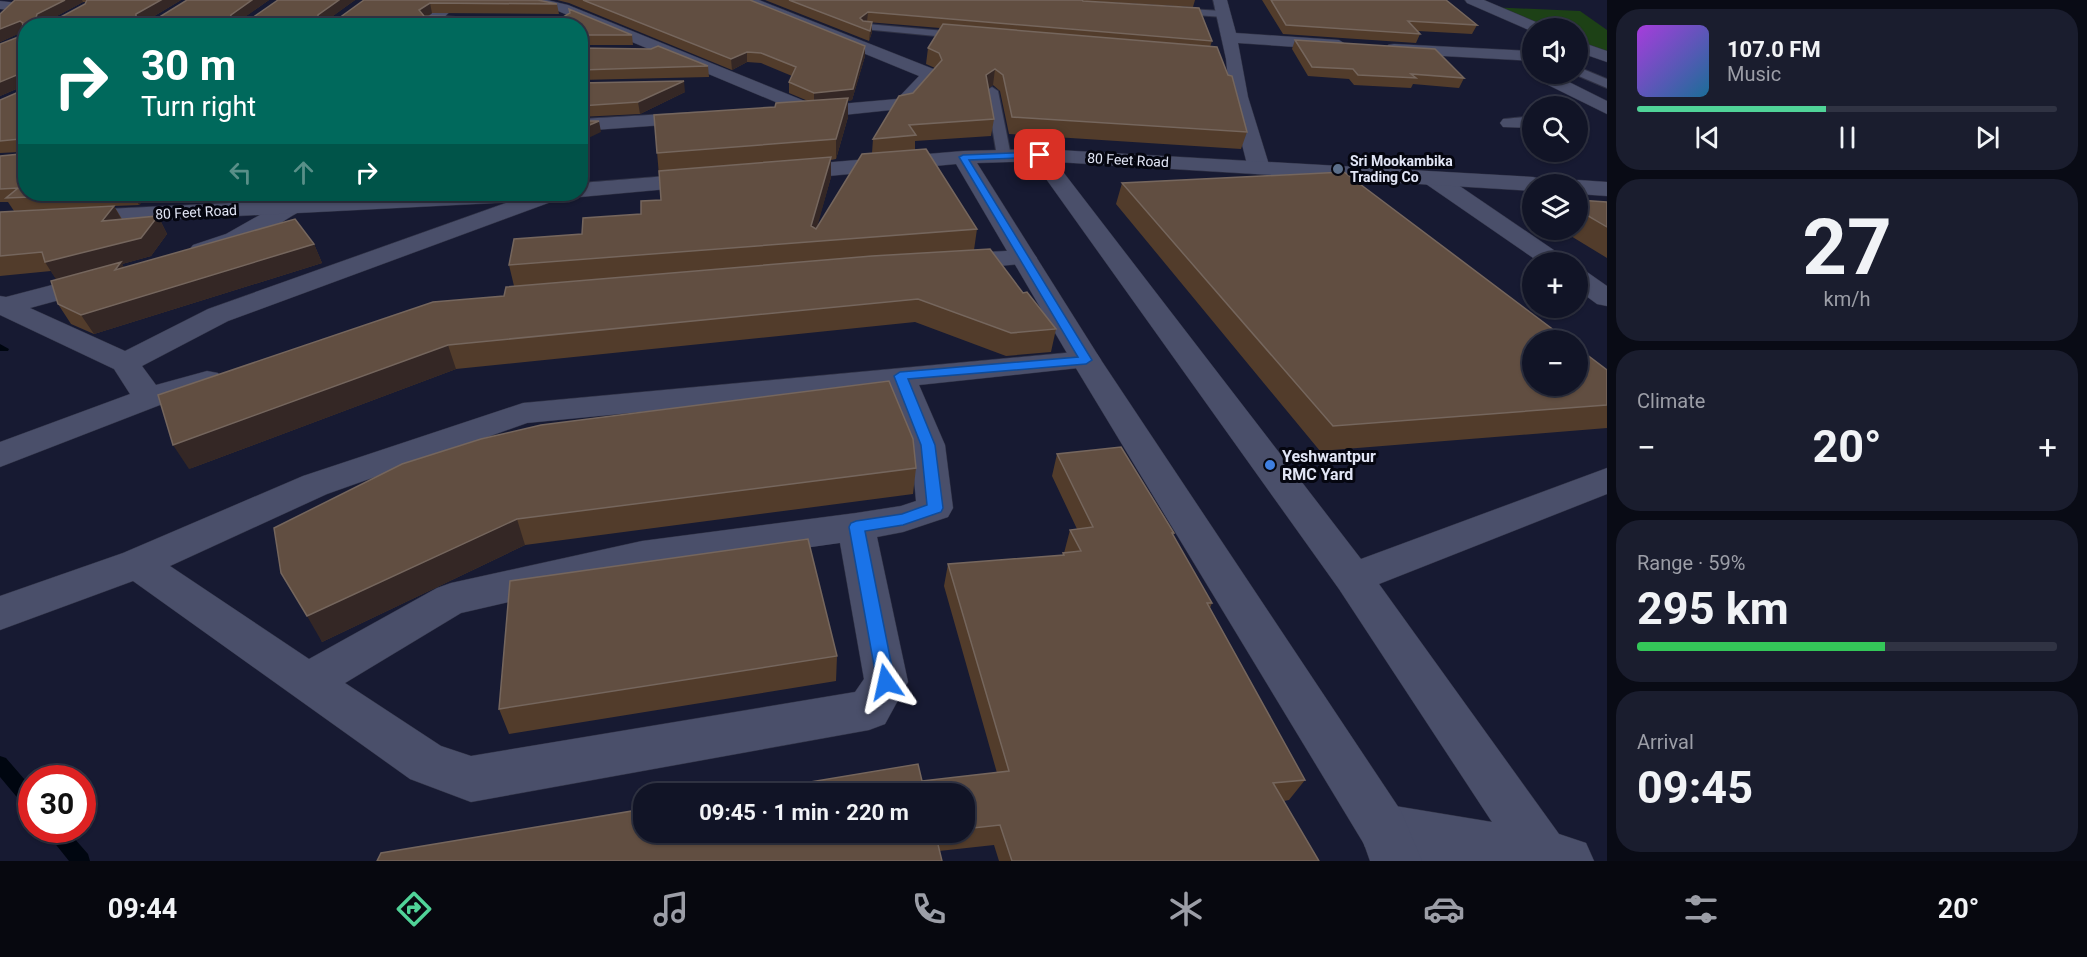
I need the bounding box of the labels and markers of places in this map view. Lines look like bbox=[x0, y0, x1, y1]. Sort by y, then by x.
pin bbox=[1014, 129, 1065, 180]
place label: Sri Mookambika Trading Co bbox=[1350, 153, 1453, 185]
marker: Sri Mookambika Trading Co bbox=[1331, 162, 1345, 176]
place label: Yeshwantpur RMC Yard bbox=[1282, 447, 1376, 484]
marker: Yeshwantpur RMC Yard bbox=[1263, 458, 1277, 472]

